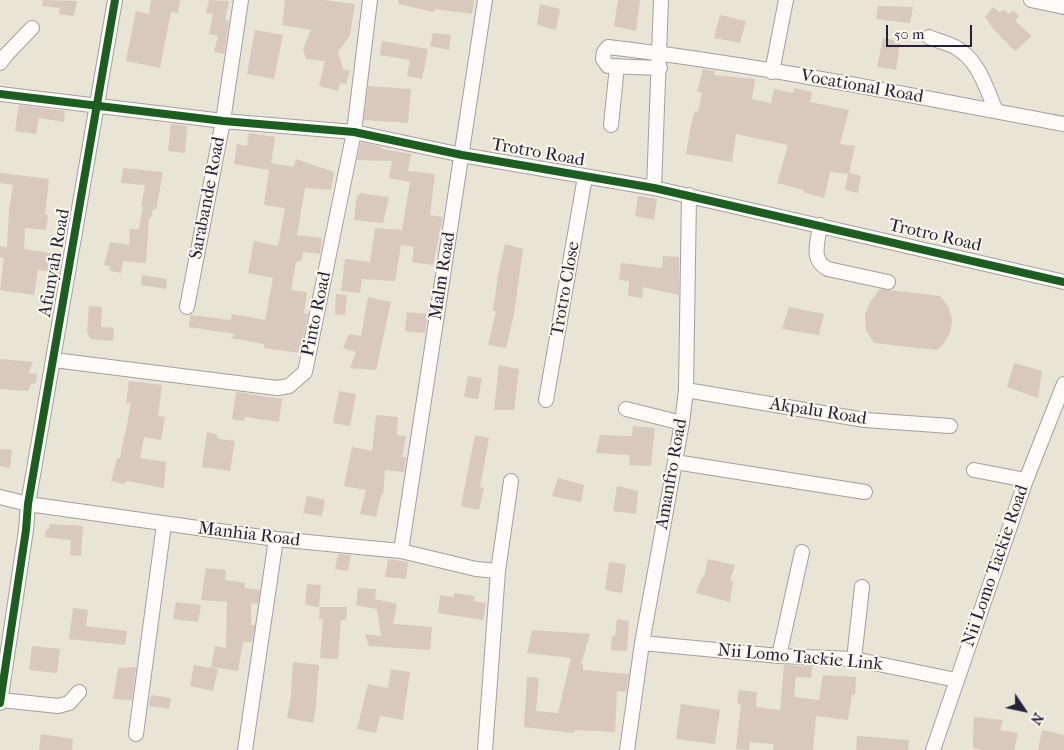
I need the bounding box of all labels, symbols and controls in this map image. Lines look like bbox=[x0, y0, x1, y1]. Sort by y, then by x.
scale bar bbox=[889, 15, 975, 47]
text: 50 m bbox=[894, 25, 924, 43]
street label: Vocational Road bbox=[799, 66, 925, 108]
street label: Trotro Road bbox=[490, 134, 586, 172]
street label: Sarabande Road bbox=[186, 135, 230, 261]
street label: Afunyah Road bbox=[35, 207, 75, 319]
street label: Trotro Road bbox=[887, 215, 983, 257]
street label: Malm Road bbox=[425, 231, 461, 321]
street label: Trotro Close bbox=[547, 240, 585, 338]
street label: Pinto Road bbox=[297, 270, 337, 358]
street label: Akpalu Road bbox=[768, 394, 868, 430]
street label: Amanfro Road bbox=[652, 417, 692, 531]
street label: Nii Lomo Tackie Road bbox=[958, 482, 1034, 650]
street label: Manhia Road bbox=[197, 518, 301, 552]
street label: Nii Lomo Tackie Link bbox=[717, 640, 883, 676]
north arrow bbox=[999, 685, 1049, 735]
text: N bbox=[1027, 710, 1047, 728]

